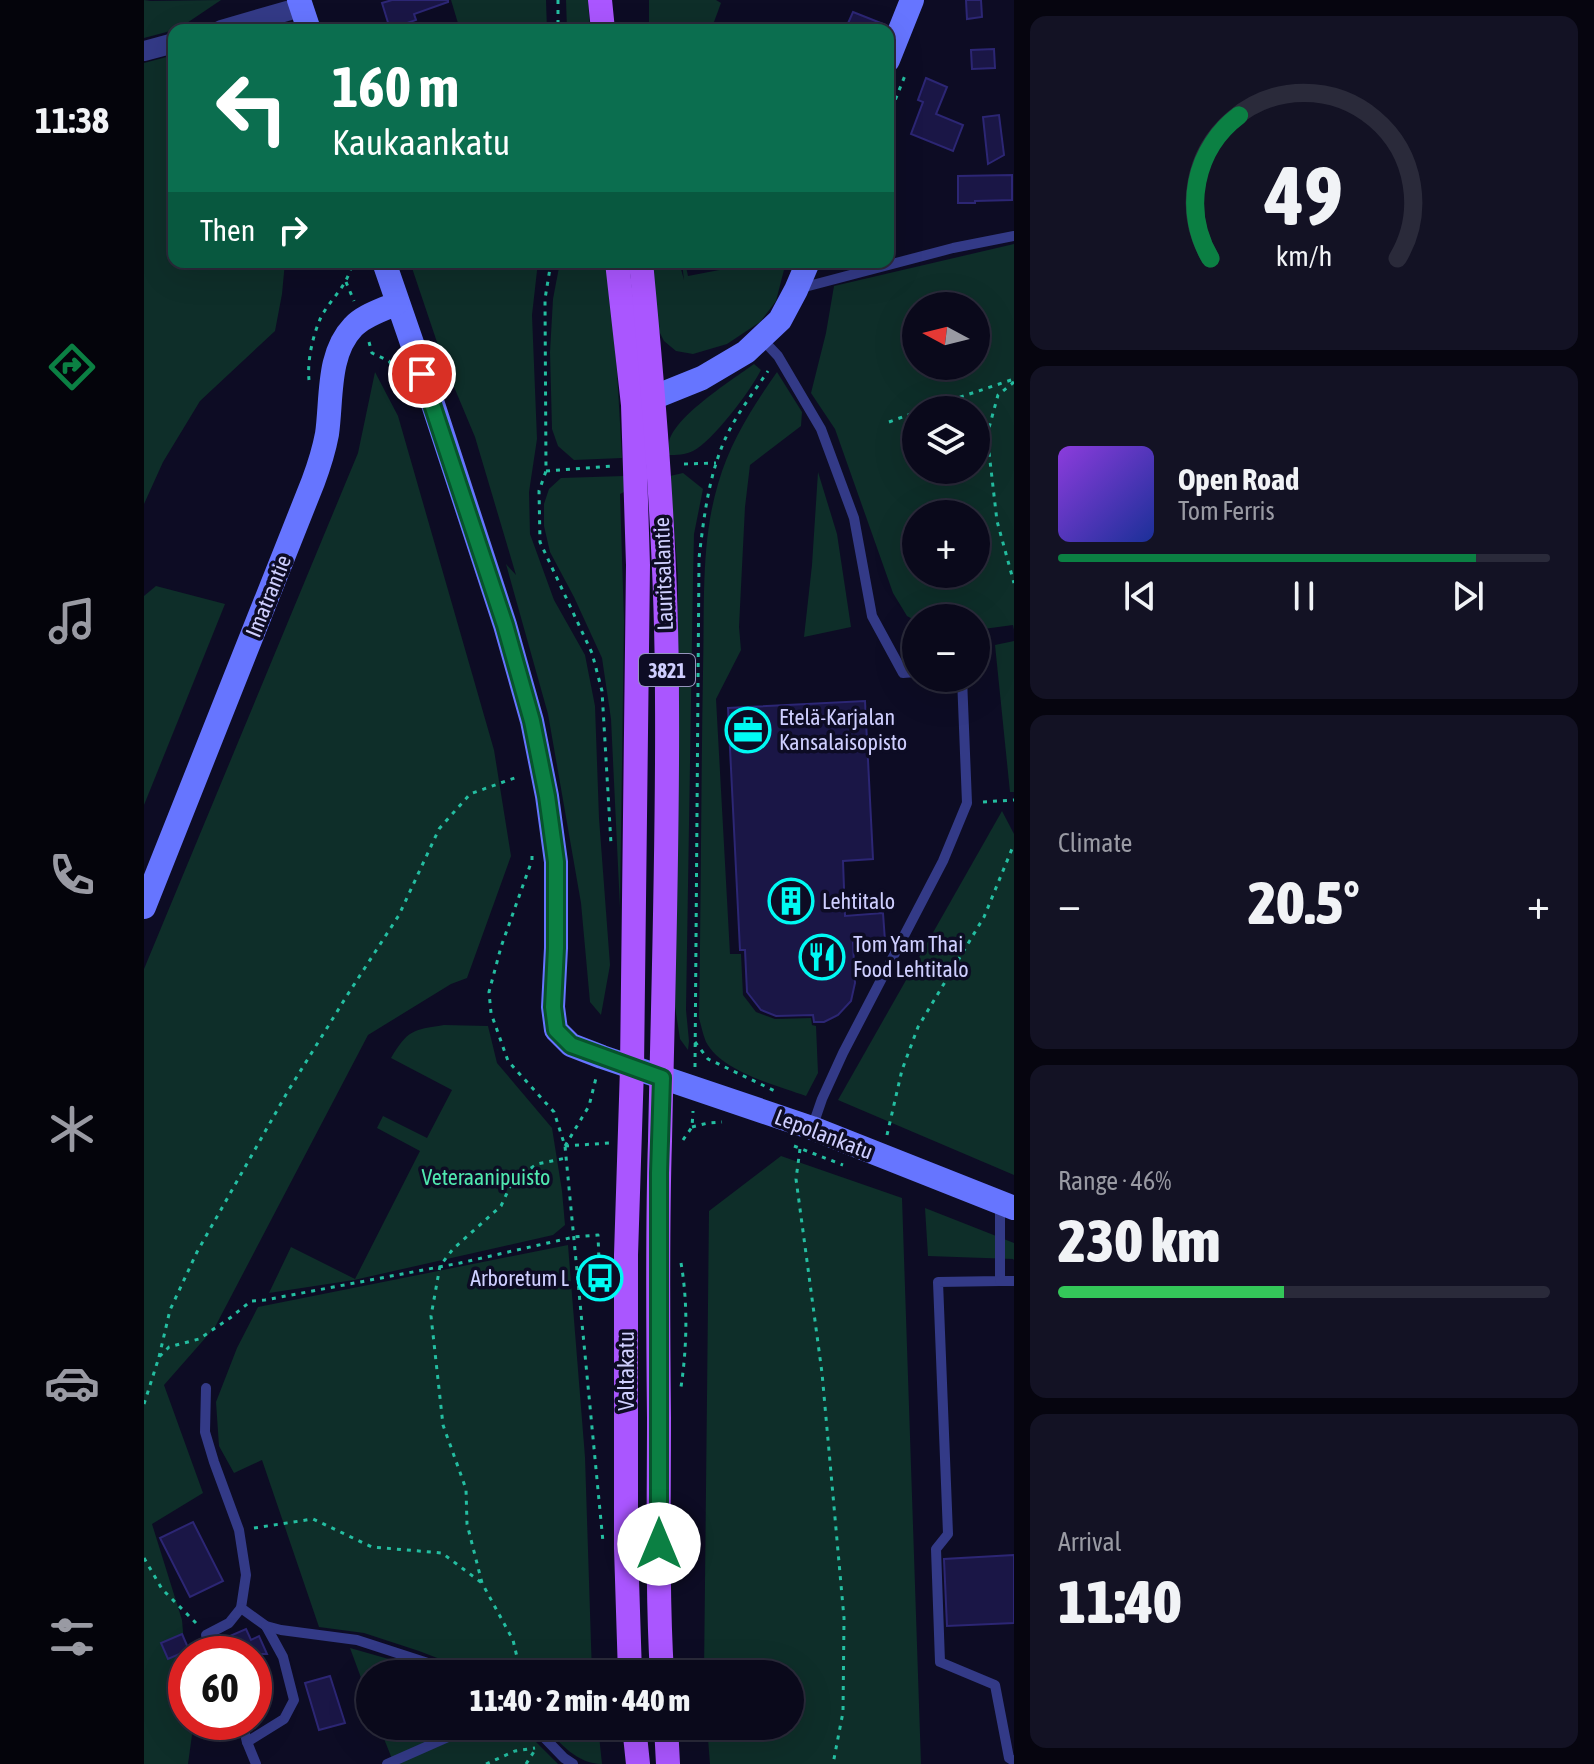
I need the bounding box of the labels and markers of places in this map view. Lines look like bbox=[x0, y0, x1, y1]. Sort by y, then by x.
pin bbox=[388, 340, 456, 408]
place label: Etelä-Karjalan Kansalaisopisto bbox=[779, 704, 907, 755]
office icon: Etelä-Karjalan Kansalaisopisto bbox=[724, 706, 772, 754]
building icon: Lehtitalo bbox=[767, 877, 815, 925]
place label: Lehtitalo bbox=[822, 888, 895, 914]
place label: Tom Yam Thai Food Lehtitalo bbox=[853, 931, 969, 982]
restaurant icon: Tom Yam Thai Food Lehtitalo bbox=[798, 933, 846, 981]
bus stop icon: Arboretum L bbox=[576, 1254, 624, 1302]
place label: Arboretum L bbox=[470, 1265, 569, 1291]

